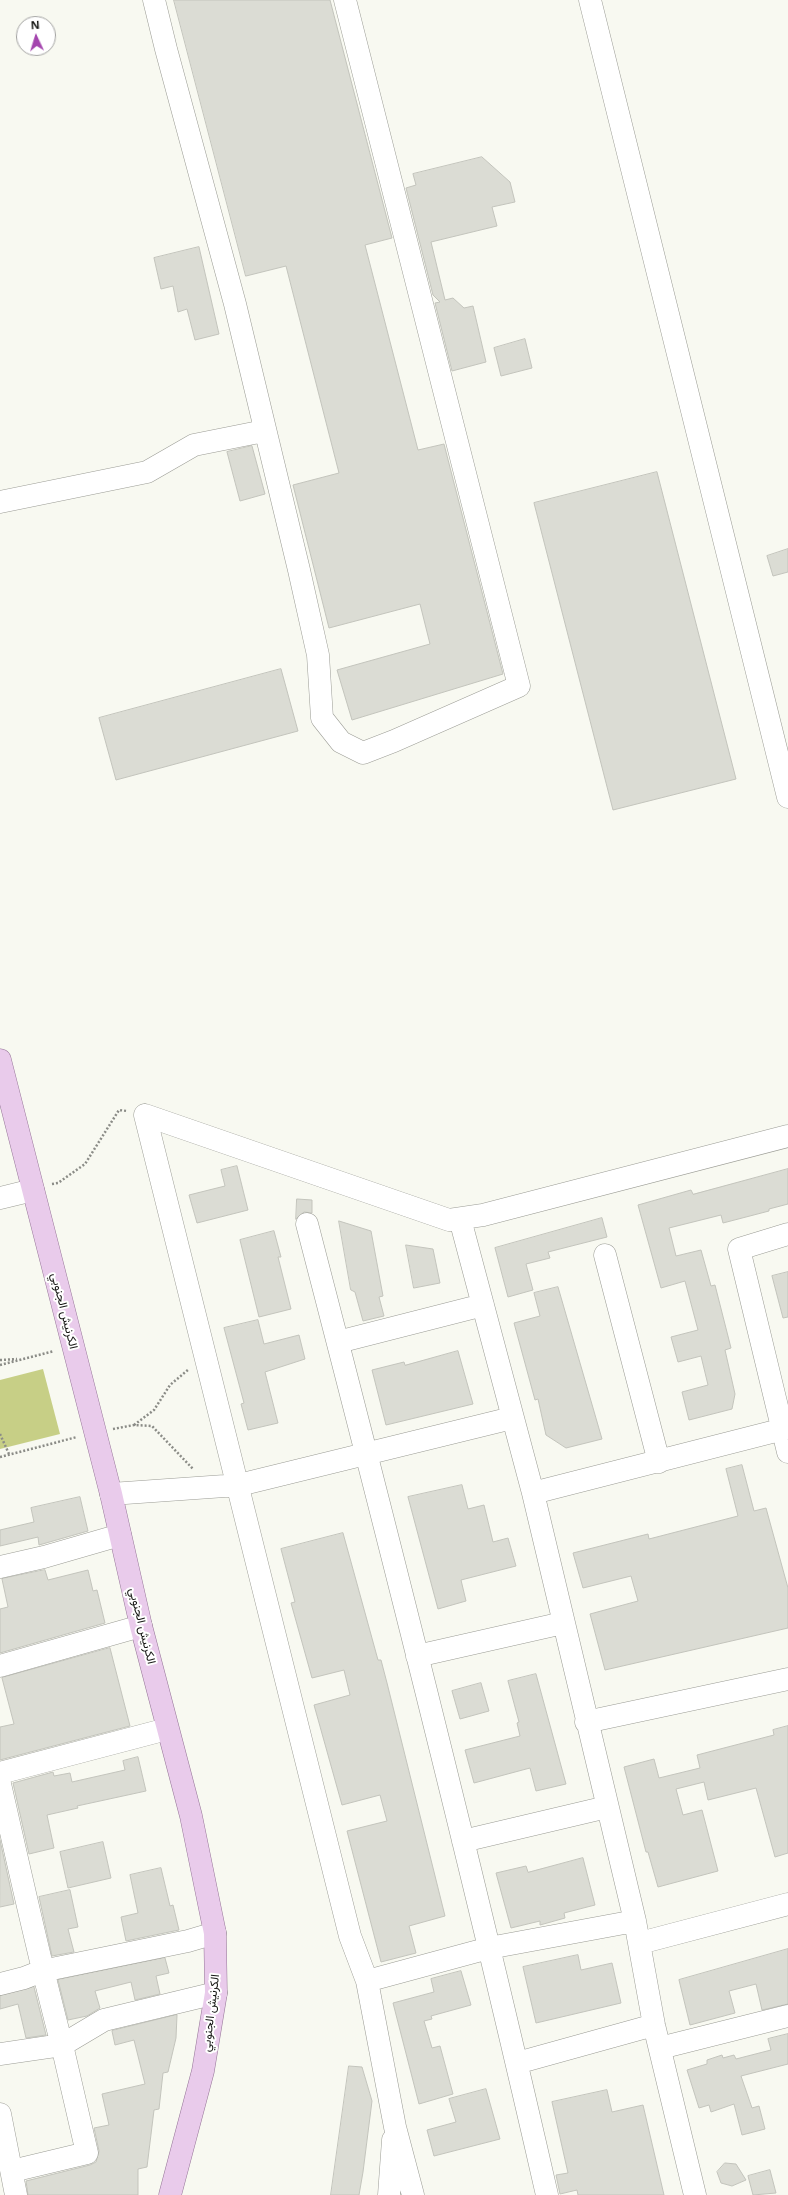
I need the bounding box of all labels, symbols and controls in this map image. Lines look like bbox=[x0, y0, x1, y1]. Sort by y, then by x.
north arrow bbox=[16, 16, 56, 56]
text: N bbox=[30, 17, 40, 32]
street label: الكرنيش الجنوبي bbox=[48, 1271, 80, 1351]
street label: الكرنيش الجنوبي bbox=[126, 1586, 158, 1666]
street label: الكرنيش الجنوبي bbox=[199, 1973, 223, 2053]

